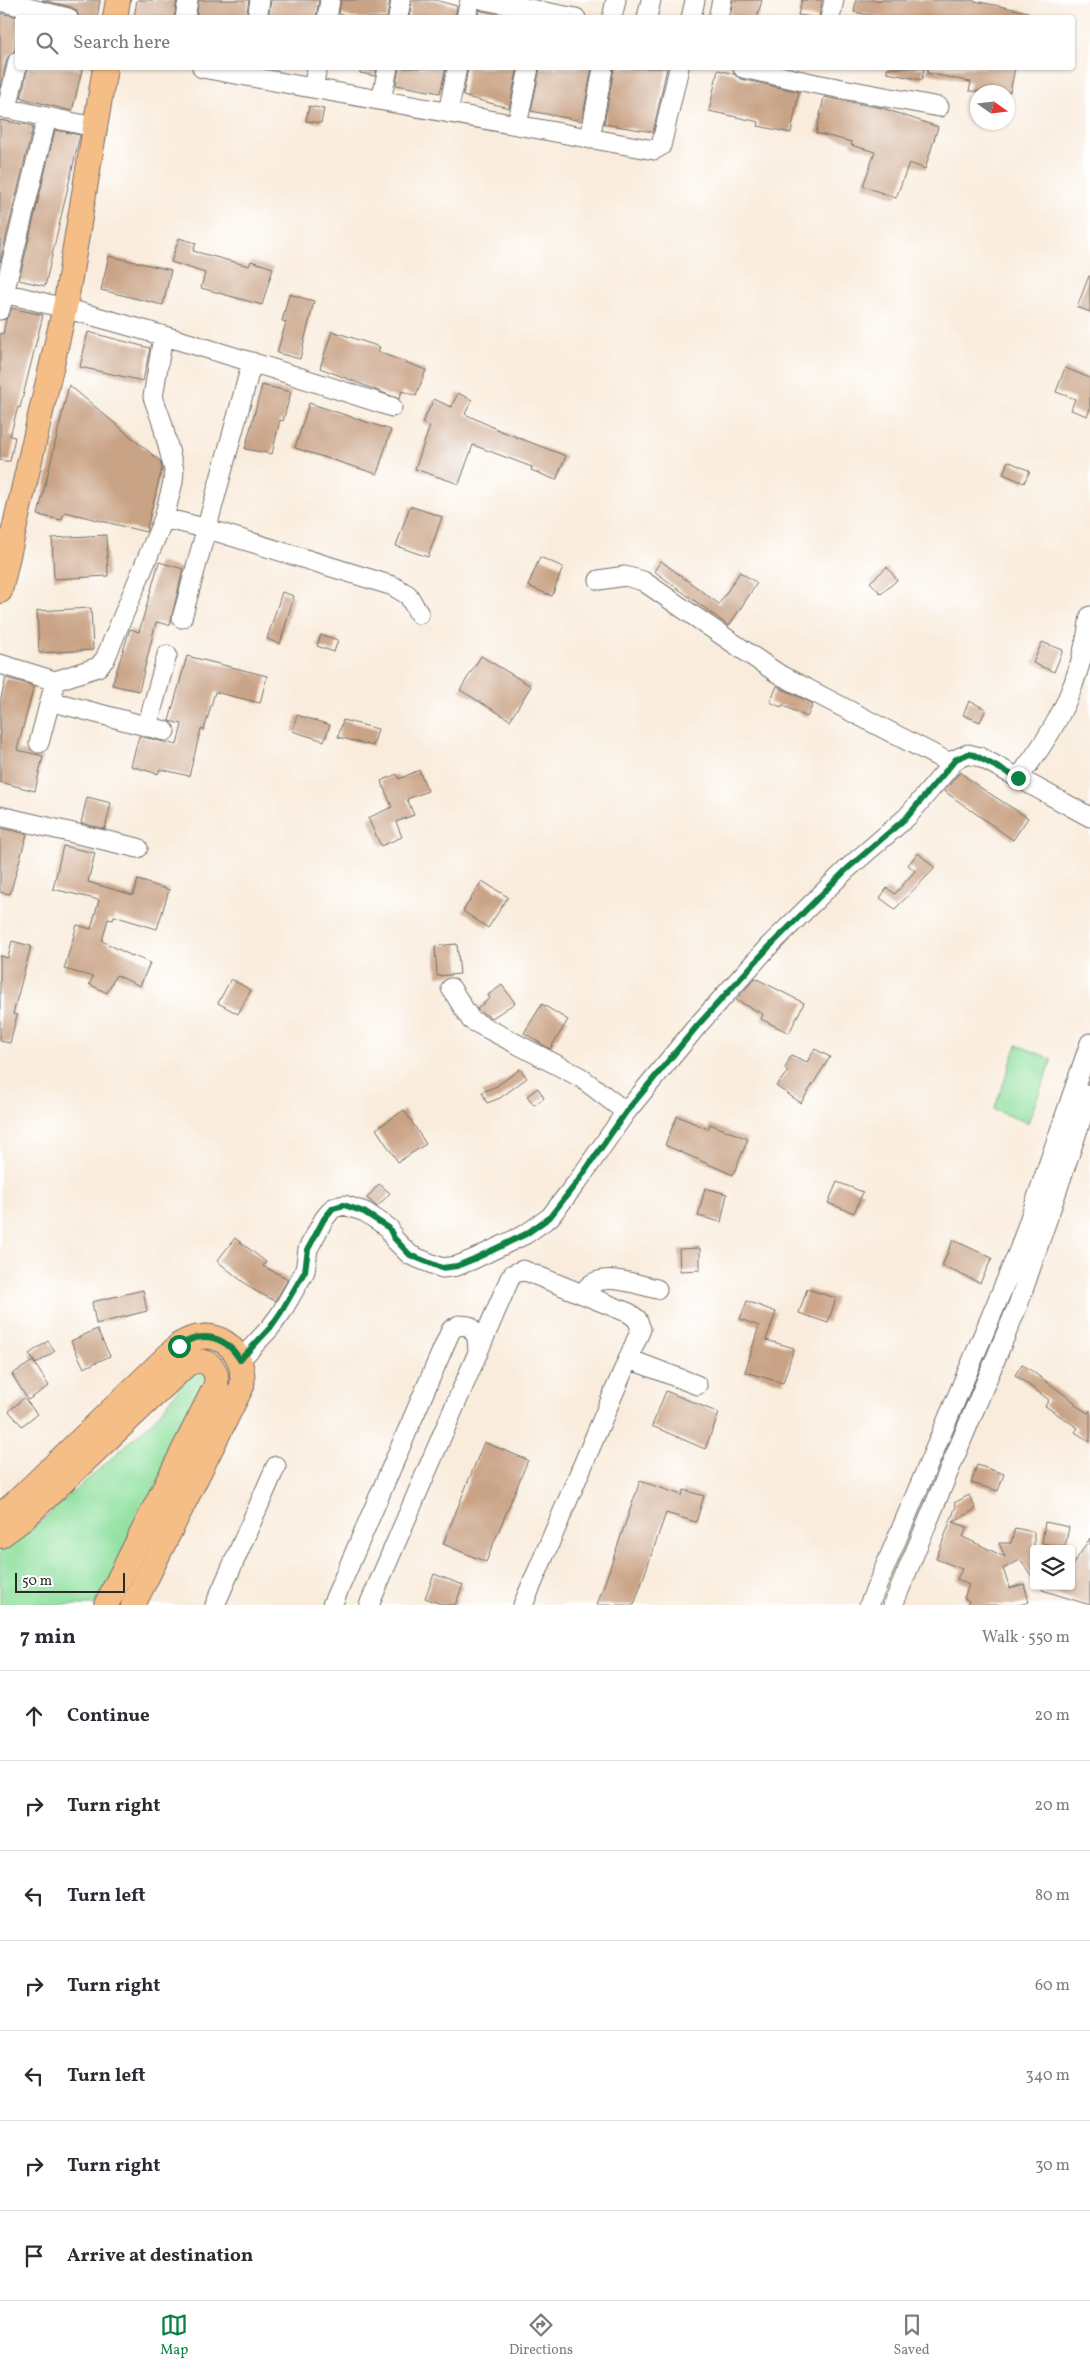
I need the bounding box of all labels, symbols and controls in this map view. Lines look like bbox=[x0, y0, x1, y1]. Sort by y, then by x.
search box bbox=[15, 15, 1075, 70]
icon: search bbox=[33, 29, 61, 57]
text: Search here bbox=[73, 30, 170, 56]
north arrow bbox=[970, 85, 1015, 130]
route end bbox=[1007, 767, 1030, 790]
route start bbox=[168, 1335, 191, 1358]
map controls bbox=[1030, 1545, 1075, 1590]
button: layers bbox=[1030, 1545, 1075, 1590]
scale bar bbox=[15, 1570, 125, 1593]
text: 50 m bbox=[22, 1572, 52, 1591]
text: 7 min bbox=[20, 1623, 76, 1652]
text: Walk · 550 m bbox=[982, 1627, 1070, 1649]
icon: ahead bbox=[20, 1702, 48, 1730]
text: Continue bbox=[67, 1703, 150, 1729]
text: 20 m bbox=[1035, 1705, 1070, 1727]
icon: right bbox=[20, 1792, 48, 1820]
text: Turn right bbox=[67, 1793, 160, 1819]
text: 20 m bbox=[1035, 1795, 1070, 1817]
icon: left bbox=[20, 1882, 48, 1910]
text: Turn left bbox=[67, 1883, 146, 1909]
text: 80 m bbox=[1035, 1885, 1070, 1907]
icon: right bbox=[20, 1972, 48, 2000]
text: Turn right bbox=[67, 1973, 160, 1999]
text: 60 m bbox=[1035, 1975, 1070, 1997]
icon: left bbox=[20, 2062, 48, 2090]
text: Turn left bbox=[67, 2063, 146, 2089]
text: 340 m bbox=[1026, 2065, 1070, 2087]
icon: right bbox=[20, 2152, 48, 2180]
text: Turn right bbox=[67, 2153, 160, 2179]
text: 30 m bbox=[1035, 2155, 1070, 2177]
icon: arrive bbox=[20, 2242, 48, 2270]
text: Arrive at destination bbox=[67, 2243, 253, 2269]
tab: Map bbox=[160, 2311, 188, 2360]
tab: Directions bbox=[509, 2311, 573, 2360]
tab: Saved bbox=[894, 2311, 930, 2360]

